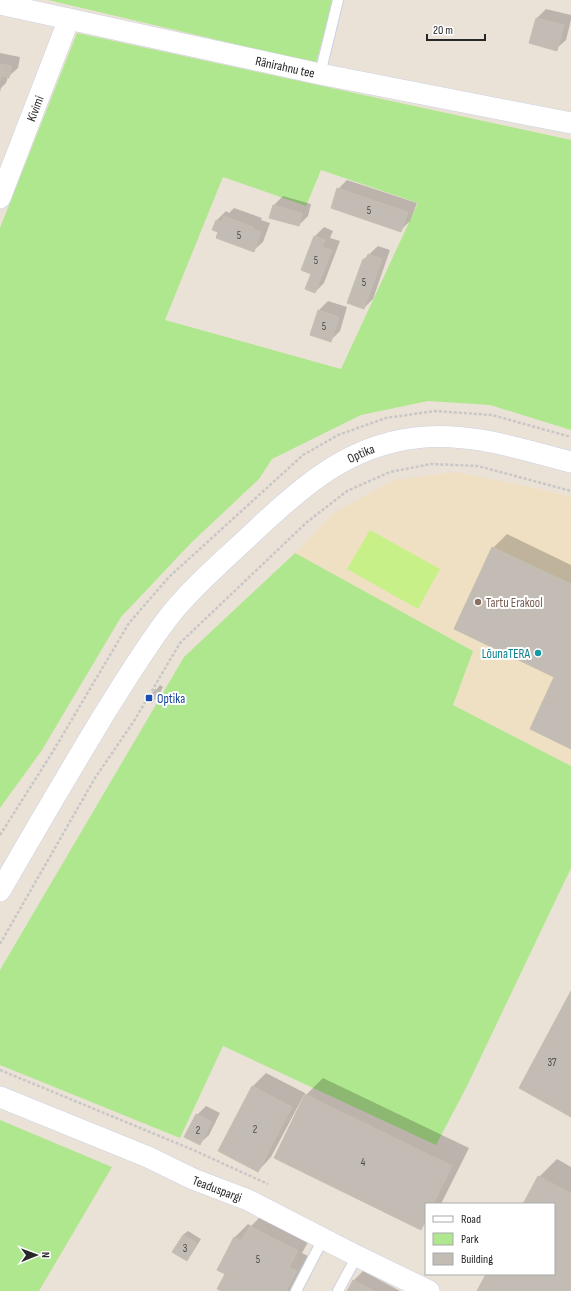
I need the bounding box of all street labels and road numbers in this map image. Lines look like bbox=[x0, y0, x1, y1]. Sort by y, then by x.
street label: Ränirahnu tee bbox=[254, 53, 316, 82]
street label: Kivimi bbox=[23, 94, 48, 124]
street label: Optika bbox=[345, 441, 377, 467]
street label: Teaduspargi bbox=[190, 1173, 244, 1206]

